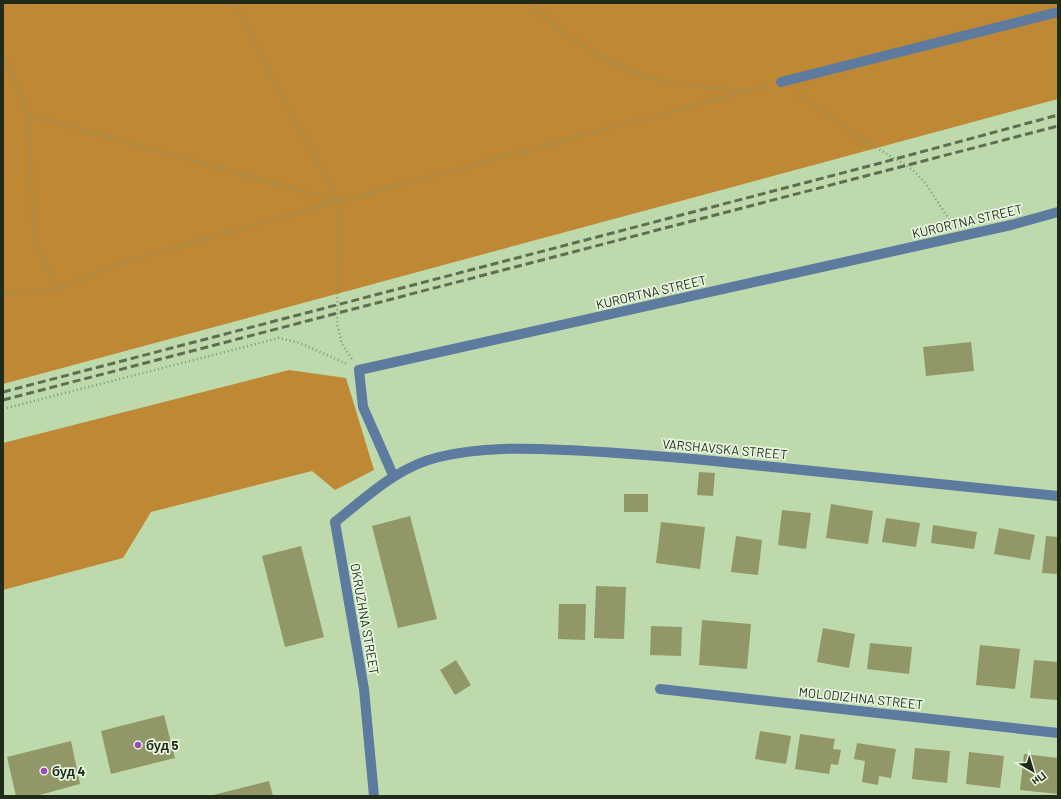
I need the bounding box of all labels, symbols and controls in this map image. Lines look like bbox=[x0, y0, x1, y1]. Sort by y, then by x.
street label: KURORTNA STREET bbox=[910, 201, 1024, 241]
street label: KURORTNA STREET bbox=[594, 272, 708, 312]
street label: VARSHAVSKA STREET bbox=[662, 436, 788, 462]
street label: OKRUZHNA STREET bbox=[347, 562, 383, 676]
street label: MOLODIZHNA STREET bbox=[798, 684, 924, 712]
place label: буд 5 bbox=[146, 737, 179, 753]
marker: буд 5 bbox=[133, 740, 143, 750]
north arrow bbox=[1013, 751, 1053, 791]
place label: буд 4 bbox=[52, 763, 86, 779]
marker: буд 4 bbox=[39, 766, 49, 776]
text: Пн bbox=[1030, 770, 1049, 789]

